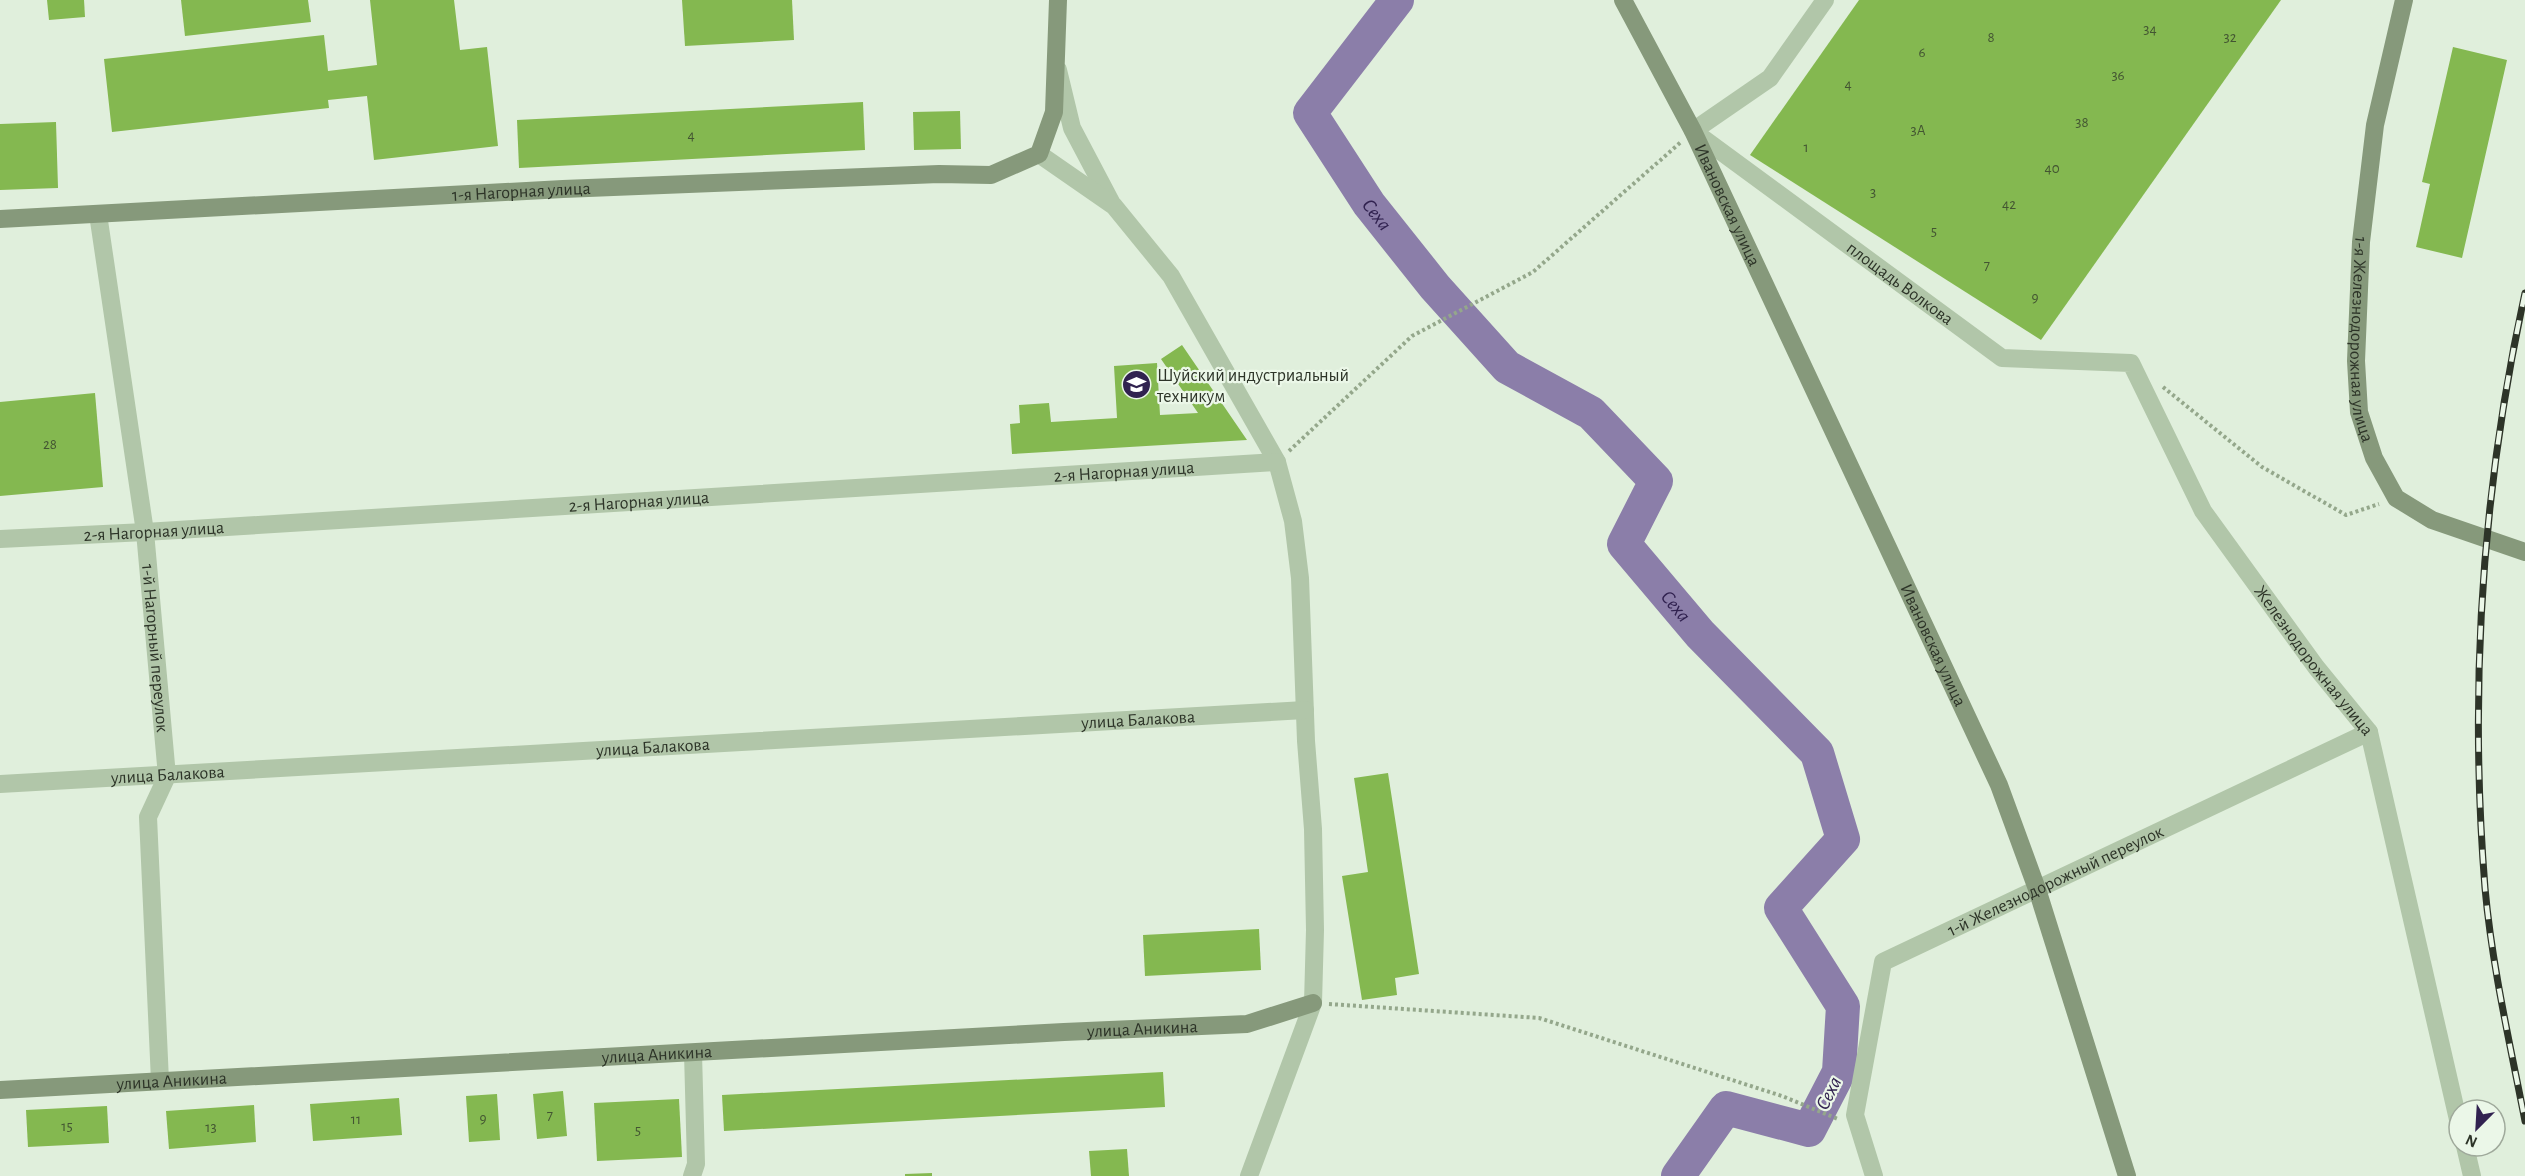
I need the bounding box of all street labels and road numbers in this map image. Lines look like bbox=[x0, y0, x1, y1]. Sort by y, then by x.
street label: Ивановская улица bbox=[1690, 141, 1763, 269]
street label: 1-я Нагорная улица bbox=[451, 180, 591, 205]
street label: 1-я Железнодорожная улица bbox=[2346, 235, 2376, 444]
street label: площадь Волкова bbox=[1843, 239, 1956, 329]
street label: 2-я Нагорная улица bbox=[1053, 459, 1195, 486]
street label: 2-я Нагорная улица bbox=[568, 489, 710, 516]
street label: 2-я Нагорная улица bbox=[83, 519, 225, 545]
street label: 1-й Нагорный переулок bbox=[138, 563, 171, 734]
street label: Ивановская улица bbox=[1896, 581, 1969, 709]
street label: Железнодорожная улица bbox=[2250, 583, 2376, 739]
street label: улица Балакова bbox=[1080, 708, 1196, 733]
street label: улица Балакова bbox=[595, 736, 710, 760]
street label: улица Балакова bbox=[109, 763, 225, 788]
street label: 1-й Железнодорожный переулок bbox=[1945, 822, 2167, 940]
street label: улица Аникина bbox=[1086, 1018, 1198, 1041]
street label: улица Аникина bbox=[600, 1043, 713, 1067]
street label: улица Аникина bbox=[115, 1070, 228, 1094]

